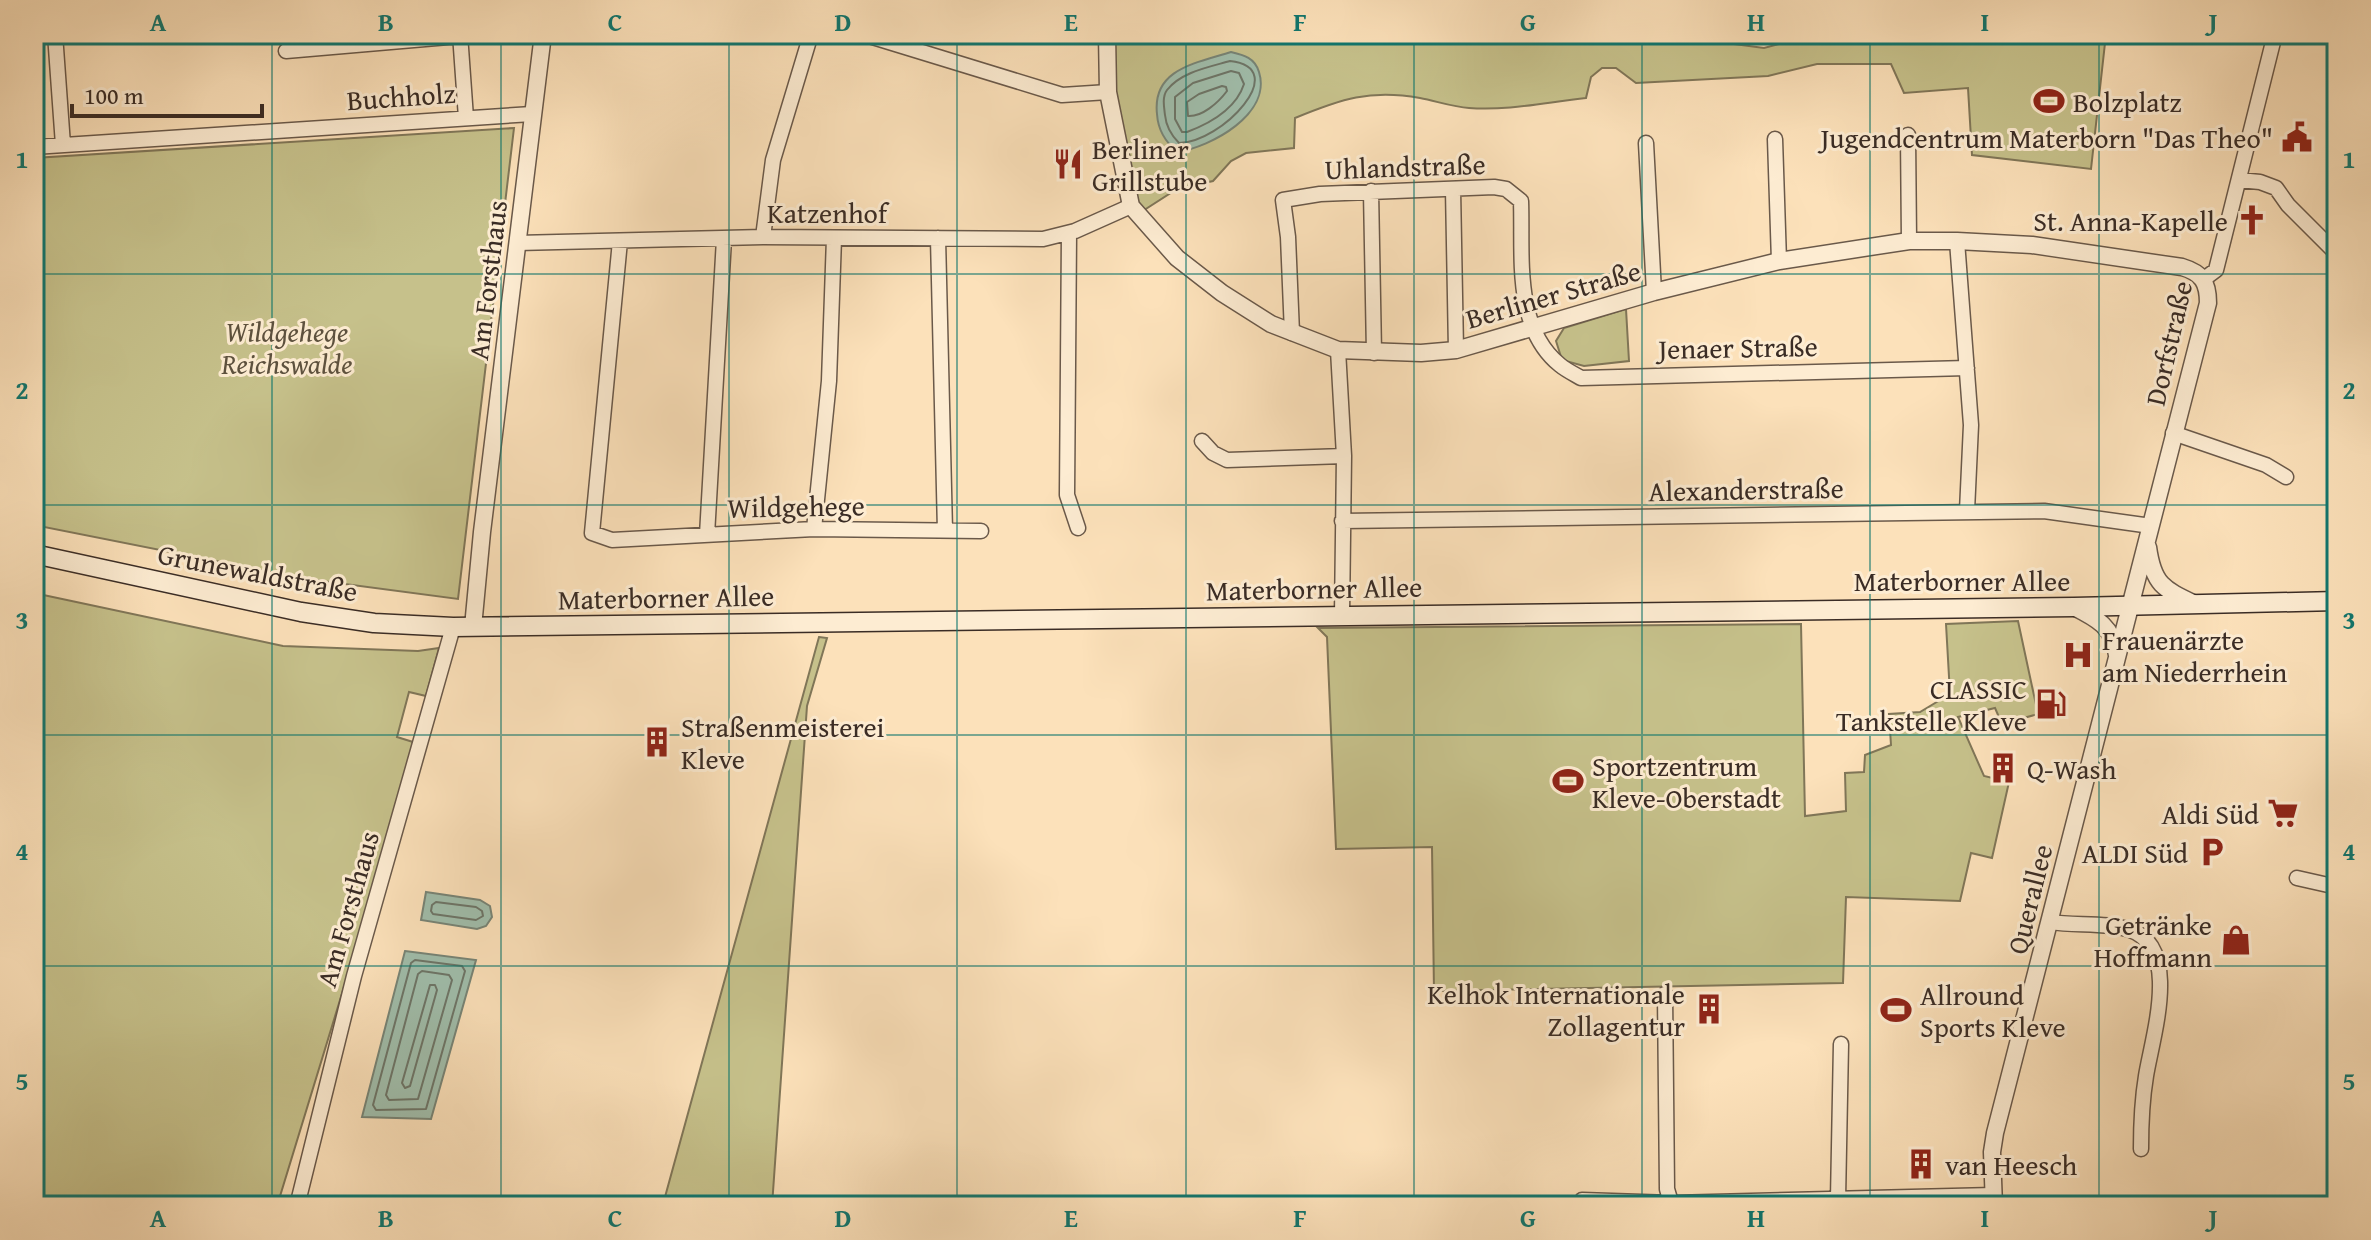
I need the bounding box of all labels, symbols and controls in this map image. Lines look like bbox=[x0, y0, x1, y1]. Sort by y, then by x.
text: A bbox=[150, 2, 167, 41]
text: B bbox=[378, 2, 394, 41]
text: C bbox=[608, 2, 622, 41]
text: D bbox=[835, 2, 851, 41]
text: E bbox=[1064, 2, 1078, 41]
text: F bbox=[1293, 2, 1307, 41]
text: G bbox=[1520, 2, 1536, 41]
text: H bbox=[1747, 2, 1765, 41]
text: I bbox=[1981, 2, 1989, 41]
text: J bbox=[2205, 2, 2218, 41]
scale bar bbox=[72, 68, 262, 118]
street label: Buchholz bbox=[345, 72, 457, 120]
text: 100 m bbox=[84, 78, 144, 113]
place label: Bolzplatz bbox=[2073, 81, 2182, 122]
sports icon: Bolzplatz bbox=[2032, 84, 2066, 118]
place label: Jugendcentrum Materborn "Das Theo" bbox=[1817, 117, 2273, 158]
public building icon: Jugendcentrum Materborn "Das Theo" bbox=[2280, 120, 2314, 154]
place label: Berliner Grillstube bbox=[1092, 128, 1207, 201]
text: 1 bbox=[15, 139, 29, 178]
text: 1 bbox=[2342, 139, 2356, 178]
street label: Uhlandstraße bbox=[1324, 143, 1486, 189]
restaurant icon: Berliner Grillstube bbox=[1051, 147, 1085, 181]
street label: Katzenhof bbox=[767, 192, 890, 233]
street label: Am Forsthaus bbox=[457, 198, 517, 362]
place label: St. Anna-Kapelle bbox=[2033, 200, 2228, 241]
church icon: St. Anna-Kapelle bbox=[2235, 203, 2269, 237]
street label: Berliner Straße bbox=[1461, 249, 1645, 339]
street label: Dorfstraße bbox=[2134, 277, 2202, 409]
park label: Wildgehege Reichswalde bbox=[220, 311, 353, 384]
street label: Jenaer Straße bbox=[1655, 325, 1818, 369]
text: 2 bbox=[15, 370, 29, 409]
text: 2 bbox=[2342, 370, 2356, 409]
street label: Alexanderstraße bbox=[1648, 467, 1844, 511]
street label: Wildgehege bbox=[727, 484, 865, 528]
street label: Grunewaldstraße bbox=[155, 533, 361, 611]
street label: Materborner Allee bbox=[1854, 560, 2070, 601]
street label: Materborner Allee bbox=[1205, 566, 1423, 610]
street label: Materborner Allee bbox=[557, 575, 775, 619]
text: 3 bbox=[15, 600, 29, 639]
text: 3 bbox=[2342, 600, 2356, 639]
place label: Frauenärzte am Niederrhein bbox=[2102, 619, 2287, 692]
hospital icon: Frauenärzte am Niederrhein bbox=[2061, 638, 2095, 672]
place label: CLASSIC Tankstelle Kleve bbox=[1836, 668, 2027, 741]
fuel station icon: CLASSIC Tankstelle Kleve bbox=[2034, 687, 2068, 721]
place label: Straßenmeisterei Kleve bbox=[681, 706, 885, 779]
building icon: Straßenmeisterei Kleve bbox=[640, 725, 674, 759]
place label: Sportzentrum Kleve-Oberstadt bbox=[1592, 745, 1781, 818]
place label: Q-Wash bbox=[2027, 748, 2117, 789]
building icon: Q-Wash bbox=[1986, 751, 2020, 785]
sports icon: Sportzentrum Kleve-Oberstadt bbox=[1551, 764, 1585, 798]
place label: Aldi Süd bbox=[2161, 793, 2259, 834]
supermarket icon: Aldi Süd bbox=[2266, 796, 2300, 830]
street label: Am Forsthaus bbox=[305, 826, 389, 992]
text: 4 bbox=[15, 831, 29, 870]
text: 4 bbox=[2342, 831, 2356, 870]
place label: ALDI Süd bbox=[2082, 832, 2188, 873]
parking icon: ALDI Süd bbox=[2195, 835, 2229, 869]
street label: Querallee bbox=[1996, 840, 2062, 958]
place label: Getränke Hoffmann bbox=[2094, 904, 2212, 977]
shop icon: Getränke Hoffmann bbox=[2219, 923, 2253, 957]
place label: Kelhok Internationale Zollagentur bbox=[1427, 973, 1685, 1046]
place label: Allround Sports Kleve bbox=[1920, 974, 2066, 1047]
building icon: Kelhok Internationale Zollagentur bbox=[1692, 992, 1726, 1026]
sports icon: Allround Sports Kleve bbox=[1879, 993, 1913, 1027]
text: 5 bbox=[15, 1061, 29, 1100]
text: 5 bbox=[2342, 1061, 2356, 1100]
place label: van Heesch bbox=[1945, 1144, 2077, 1185]
building icon: van Heesch bbox=[1904, 1147, 1938, 1181]
text: A bbox=[150, 1198, 167, 1237]
text: B bbox=[378, 1198, 394, 1237]
text: C bbox=[608, 1198, 622, 1237]
text: D bbox=[835, 1198, 851, 1237]
text: E bbox=[1064, 1198, 1078, 1237]
text: F bbox=[1293, 1198, 1307, 1237]
text: G bbox=[1520, 1198, 1536, 1237]
text: H bbox=[1747, 1198, 1765, 1237]
text: I bbox=[1981, 1198, 1989, 1237]
text: J bbox=[2205, 1198, 2218, 1237]

